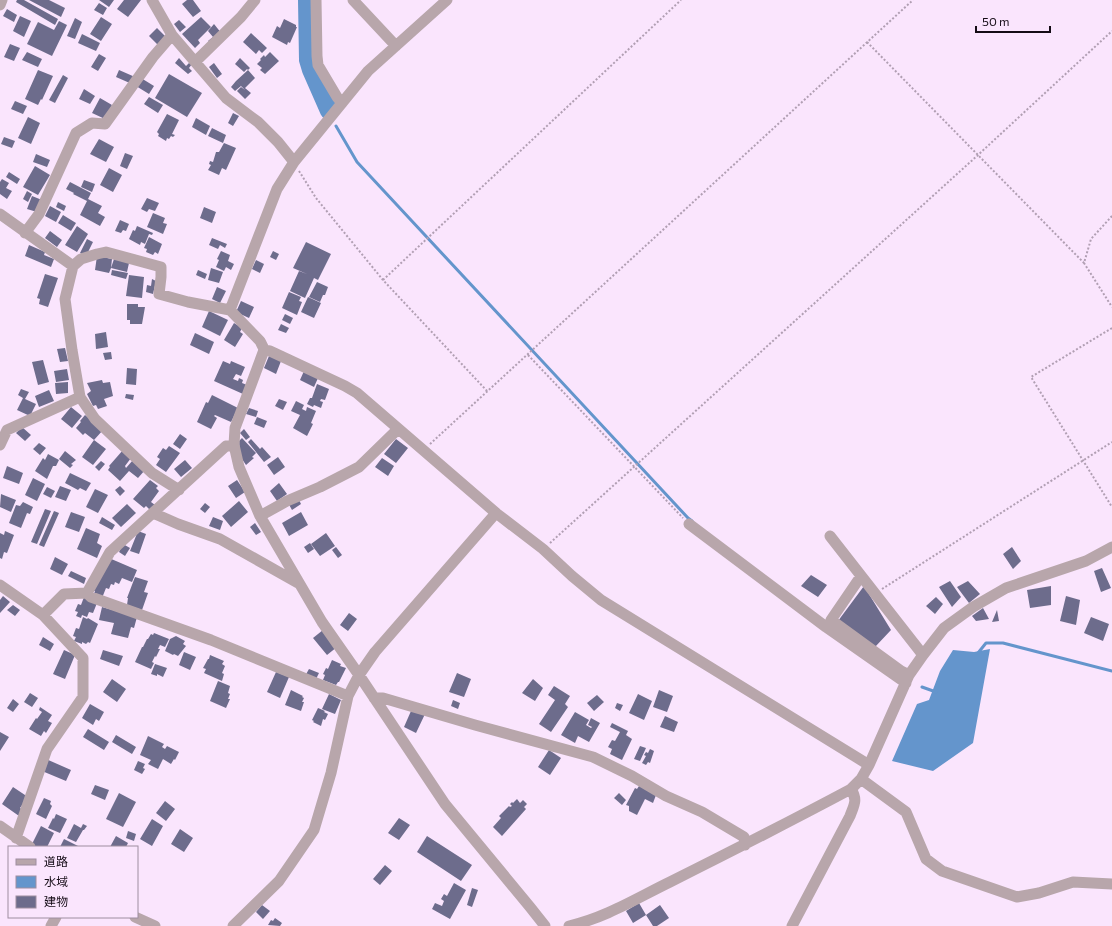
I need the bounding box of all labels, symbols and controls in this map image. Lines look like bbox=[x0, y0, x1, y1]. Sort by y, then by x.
scale bar bbox=[976, 8, 1050, 34]
text: 50 m bbox=[982, 14, 1010, 28]
legend bbox=[8, 846, 138, 918]
text: 道路 bbox=[44, 854, 68, 868]
text: 水域 bbox=[44, 874, 68, 888]
text: 建物 bbox=[44, 894, 68, 908]

